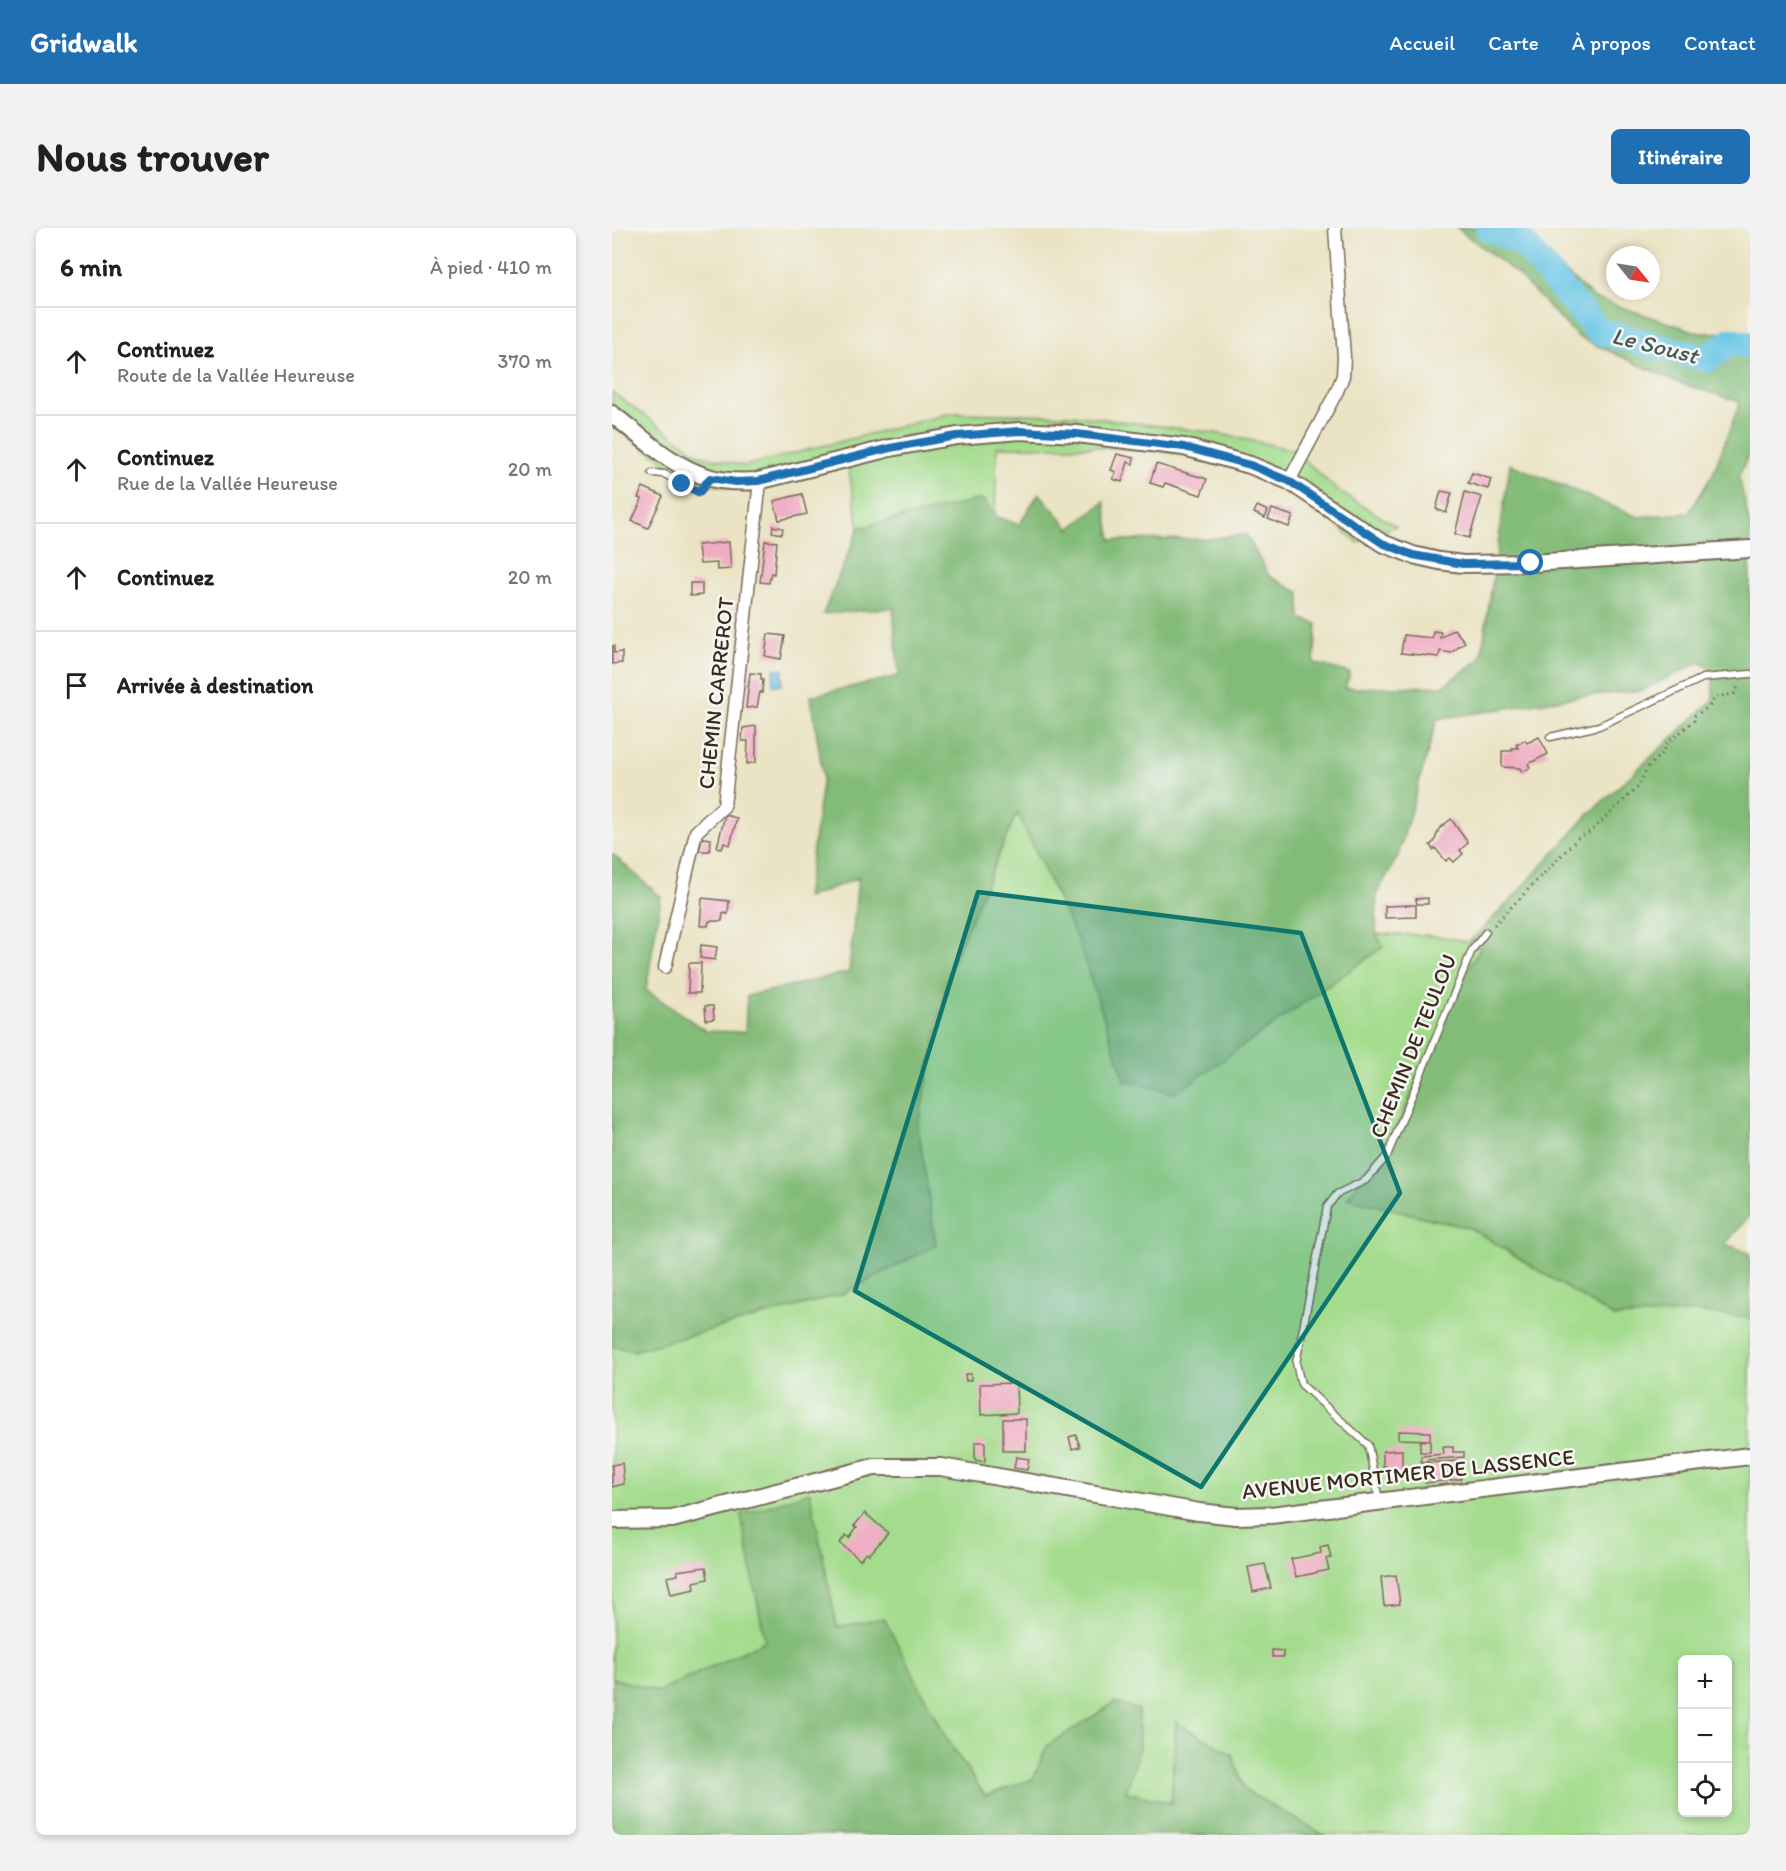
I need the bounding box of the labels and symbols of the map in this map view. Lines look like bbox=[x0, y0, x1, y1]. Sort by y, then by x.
north arrow bbox=[1606, 246, 1660, 300]
water label: Le Soust bbox=[1609, 320, 1703, 370]
route end bbox=[668, 470, 694, 496]
route start bbox=[1517, 549, 1543, 575]
street label: CHEMIN CARREROT bbox=[692, 595, 740, 791]
street label: CHEMIN DE TEULOU bbox=[1364, 950, 1462, 1142]
street label: AVENUE MORTIMER DE LASSENCE bbox=[1240, 1443, 1576, 1505]

